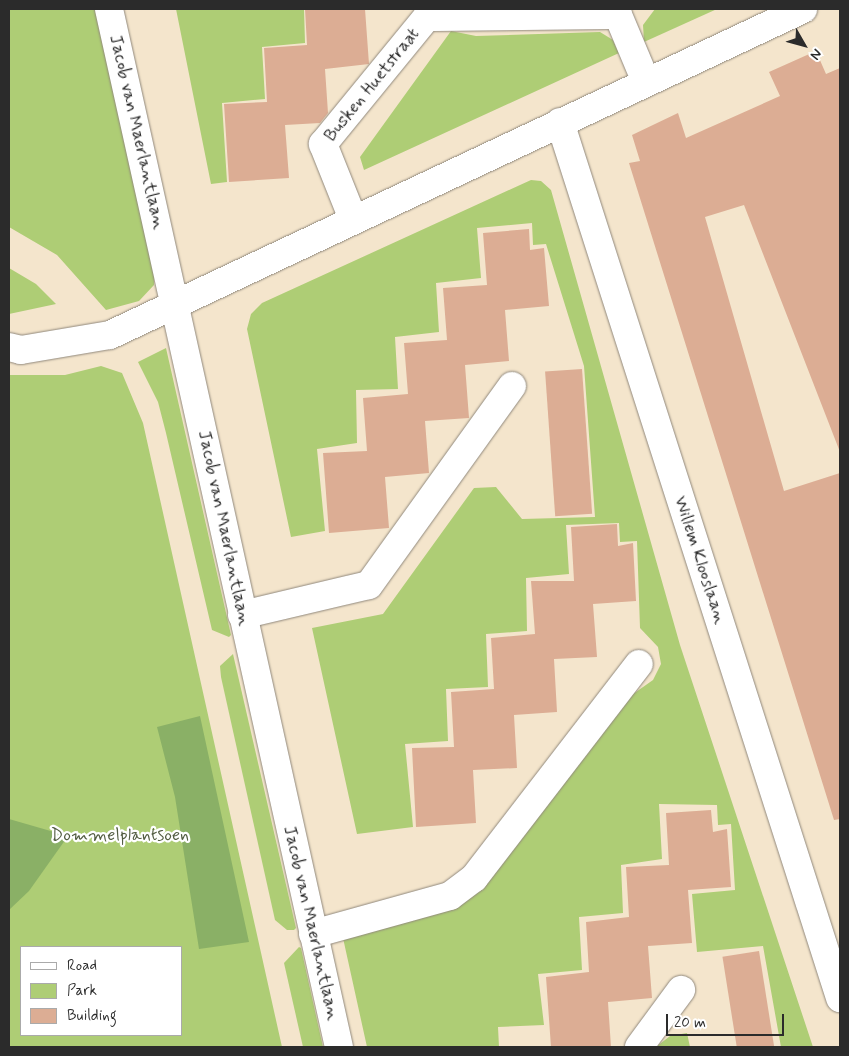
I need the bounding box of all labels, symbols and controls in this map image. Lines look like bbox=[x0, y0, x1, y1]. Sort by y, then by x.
north arrow bbox=[779, 20, 829, 70]
street label: Busken Huetstraat bbox=[320, 25, 424, 145]
street label: Jacob van Maerlantlaan bbox=[106, 40, 168, 224]
text: N bbox=[806, 45, 826, 63]
street label: Jacob van Maerlantlaan bbox=[194, 436, 254, 620]
street label: Willem Klooslaan bbox=[670, 495, 730, 625]
park label: Dommelplantsoen bbox=[51, 824, 189, 846]
street label: Jacob van Maerlantlaan bbox=[280, 831, 342, 1015]
legend bbox=[20, 946, 182, 1036]
text: Road bbox=[67, 956, 97, 976]
text: Park bbox=[67, 981, 97, 1001]
scale bar bbox=[669, 1004, 786, 1036]
text: Building bbox=[67, 1006, 117, 1026]
text: 20 m bbox=[674, 1013, 706, 1033]

